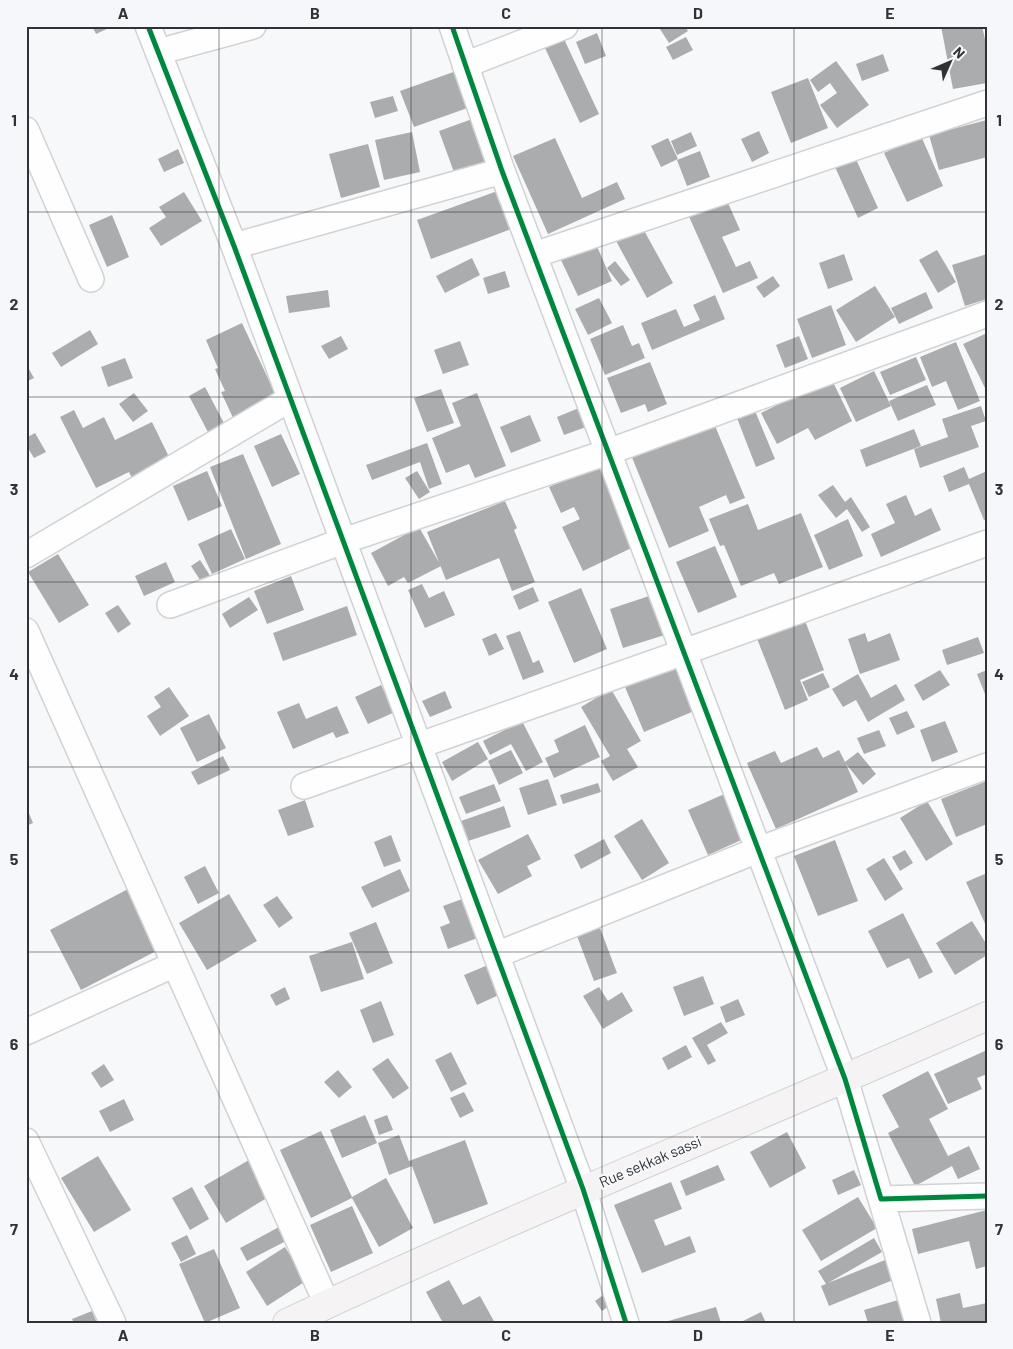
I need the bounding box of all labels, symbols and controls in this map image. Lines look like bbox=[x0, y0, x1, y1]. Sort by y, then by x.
text: A bbox=[118, 3, 129, 22]
text: B bbox=[310, 3, 320, 22]
text: C bbox=[501, 3, 511, 22]
text: D bbox=[693, 3, 703, 22]
text: E bbox=[885, 3, 895, 22]
north arrow bbox=[926, 38, 976, 88]
text: N bbox=[950, 43, 969, 62]
text: 1 bbox=[11, 110, 17, 129]
text: 1 bbox=[996, 110, 1002, 129]
text: 2 bbox=[10, 294, 19, 313]
text: 2 bbox=[995, 294, 1004, 313]
text: 3 bbox=[10, 479, 18, 498]
text: 3 bbox=[995, 479, 1003, 498]
text: 4 bbox=[9, 664, 19, 683]
text: 4 bbox=[994, 664, 1004, 683]
text: 5 bbox=[10, 849, 19, 868]
text: 5 bbox=[995, 849, 1004, 868]
text: 6 bbox=[10, 1034, 19, 1053]
text: 6 bbox=[995, 1034, 1004, 1053]
street label: Rue sekkak sassi bbox=[596, 1131, 704, 1191]
text: 7 bbox=[10, 1219, 18, 1238]
text: 7 bbox=[995, 1219, 1003, 1238]
text: A bbox=[118, 1325, 129, 1344]
text: B bbox=[310, 1325, 320, 1344]
text: C bbox=[501, 1325, 511, 1344]
text: D bbox=[693, 1325, 703, 1344]
text: E bbox=[885, 1325, 895, 1344]

